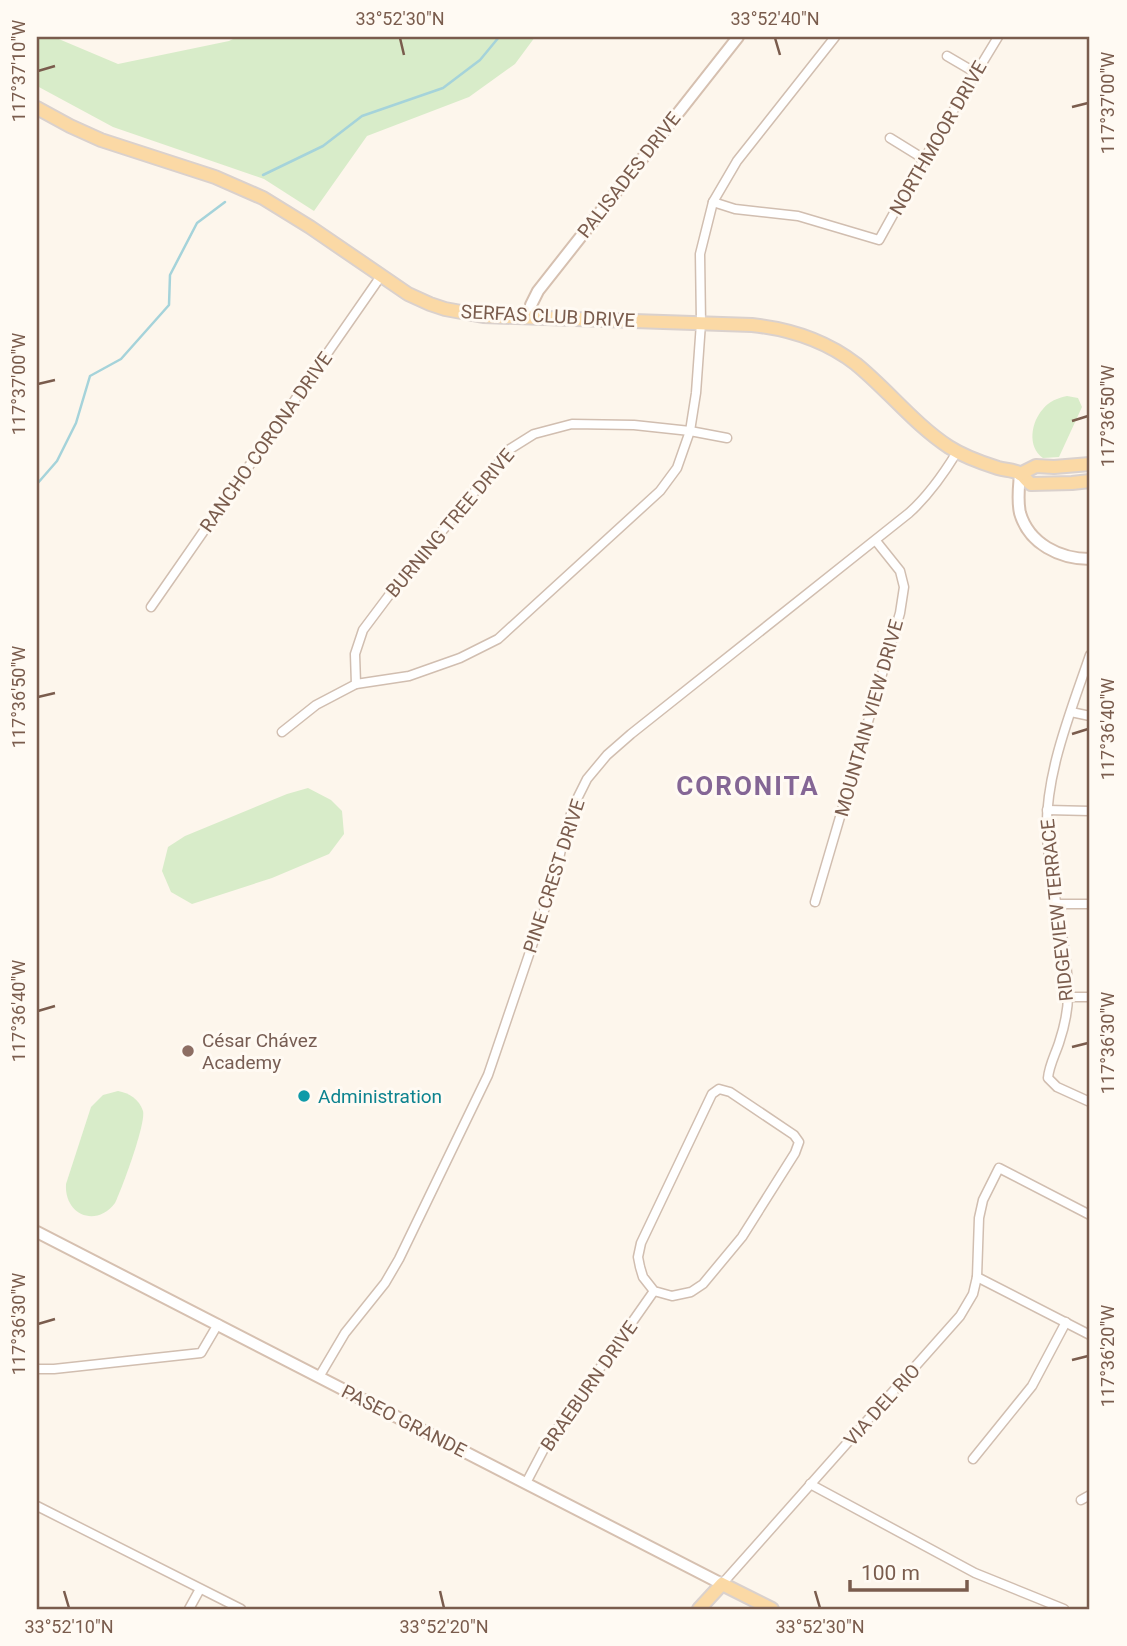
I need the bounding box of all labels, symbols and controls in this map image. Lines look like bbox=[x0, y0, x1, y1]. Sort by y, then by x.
text: 33°52'30"N bbox=[355, 8, 445, 29]
text: 33°52'40"N bbox=[730, 8, 820, 29]
text: 117°37'10"W bbox=[8, 20, 29, 122]
text: 117°37'00"W bbox=[1097, 52, 1118, 154]
street label: NORTHMOOR DRIVE bbox=[885, 57, 992, 219]
street label: PALISADES DRIVE bbox=[573, 107, 685, 243]
street label: SERFAS CLUB DRIVE bbox=[460, 300, 636, 332]
text: 117°37'00"W bbox=[8, 333, 29, 435]
street label: RANCHO CORONA DRIVE bbox=[195, 347, 337, 537]
text: 117°36'50"W bbox=[1097, 365, 1118, 467]
street label: BURNING TREE DRIVE bbox=[381, 444, 519, 602]
street label: MOUNTAIN VIEW DRIVE bbox=[830, 617, 908, 819]
text: 117°36'50"W bbox=[8, 646, 29, 748]
text: 117°36'40"W bbox=[1097, 678, 1118, 780]
district label: CORONITA bbox=[676, 771, 820, 801]
street label: PINE CREST DRIVE bbox=[518, 796, 590, 956]
street label: RIDGEVIEW TERRACE bbox=[1036, 817, 1078, 1002]
text: 117°36'40"W bbox=[8, 960, 29, 1062]
text: 117°36'30"W bbox=[1097, 992, 1118, 1094]
place label: César Chávez Academy bbox=[202, 1029, 317, 1074]
marker: César Chávez Academy bbox=[180, 1043, 196, 1059]
place label: Administration bbox=[318, 1085, 442, 1108]
marker: Administration bbox=[296, 1088, 312, 1104]
text: 117°36'30"W bbox=[8, 1273, 29, 1375]
text: 117°36'20"W bbox=[1097, 1305, 1118, 1407]
street label: BRAEBURN DRIVE bbox=[536, 1317, 642, 1455]
street label: VIA DEL RIO bbox=[839, 1359, 925, 1451]
street label: PASEO GRANDE bbox=[338, 1380, 470, 1462]
scale bar bbox=[850, 1548, 968, 1592]
text: 100 m bbox=[861, 1561, 920, 1585]
text: 33°52'10"N bbox=[24, 1616, 114, 1637]
text: 33°52'20"N bbox=[399, 1616, 489, 1637]
text: 33°52'30"N bbox=[775, 1616, 865, 1637]

